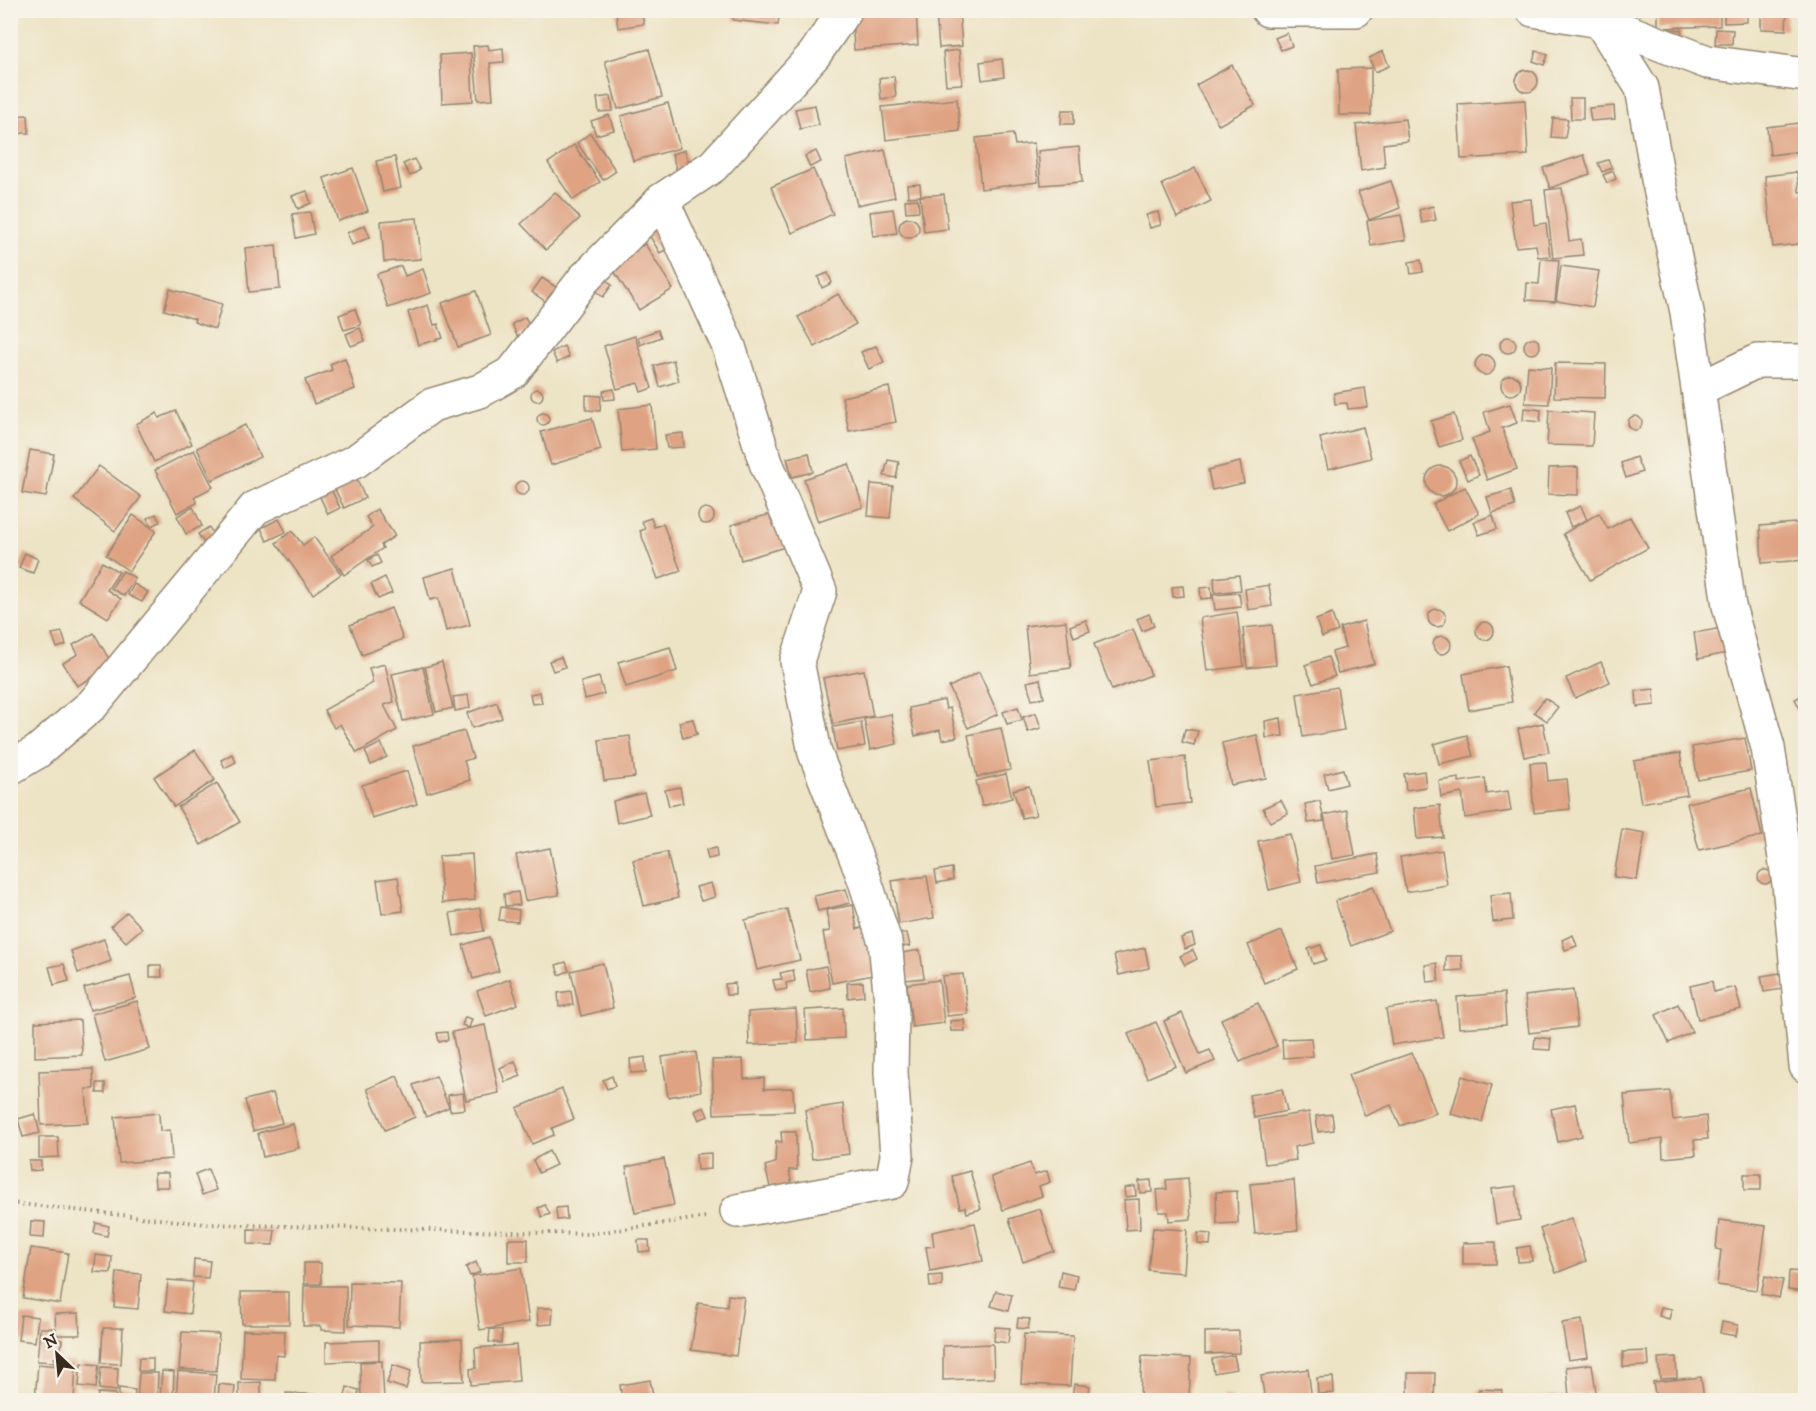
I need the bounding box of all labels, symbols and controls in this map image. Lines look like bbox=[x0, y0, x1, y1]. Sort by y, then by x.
north arrow bbox=[27, 1324, 87, 1384]
text: N bbox=[41, 1330, 61, 1353]

